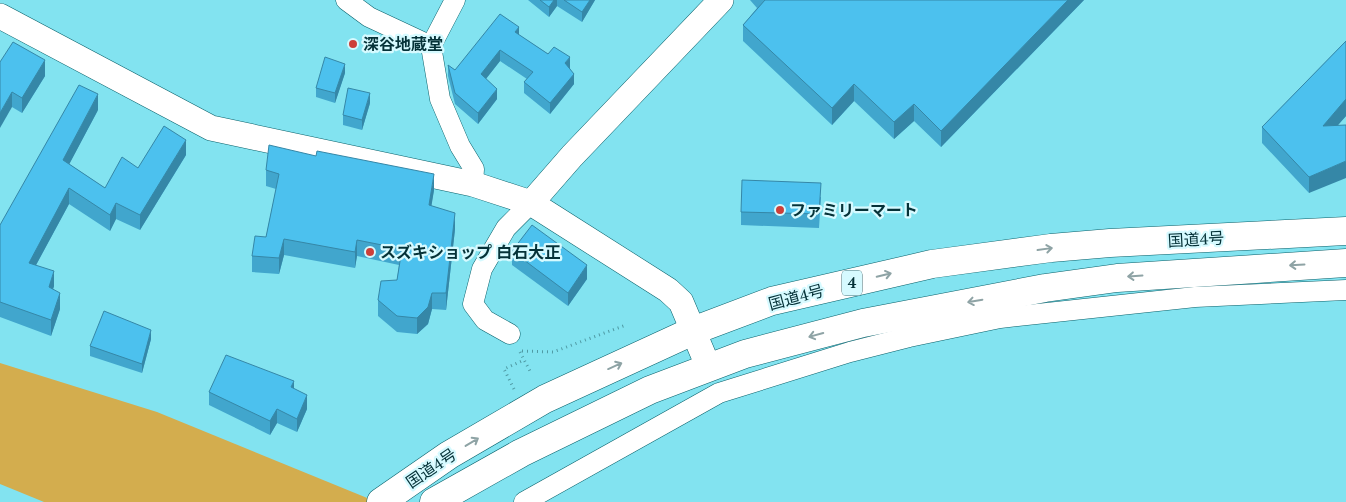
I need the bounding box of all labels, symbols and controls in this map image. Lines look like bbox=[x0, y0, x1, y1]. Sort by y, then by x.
place label: 深谷地蔵堂 bbox=[363, 33, 443, 55]
marker: 深谷地蔵堂 bbox=[347, 38, 359, 50]
place label: ファミリーマート bbox=[790, 199, 918, 221]
marker: ファミリーマート bbox=[774, 204, 786, 216]
street label: 国道4号 bbox=[1167, 227, 1225, 251]
place label: スズキショップ 白石大正 bbox=[380, 241, 560, 263]
one-way arrow bbox=[1036, 244, 1052, 254]
marker: スズキショップ 白石大正 bbox=[364, 246, 376, 258]
one-way arrow bbox=[1290, 260, 1306, 269]
road number: 4 bbox=[842, 270, 862, 296]
one-way arrow bbox=[876, 270, 892, 279]
one-way arrow bbox=[1127, 272, 1143, 281]
street label: 国道4号 bbox=[766, 279, 826, 315]
one-way arrow bbox=[967, 296, 983, 306]
one-way arrow bbox=[808, 331, 824, 340]
one-way arrow bbox=[607, 360, 622, 370]
one-way arrow bbox=[464, 436, 478, 446]
street label: 国道4号 bbox=[401, 443, 461, 493]

